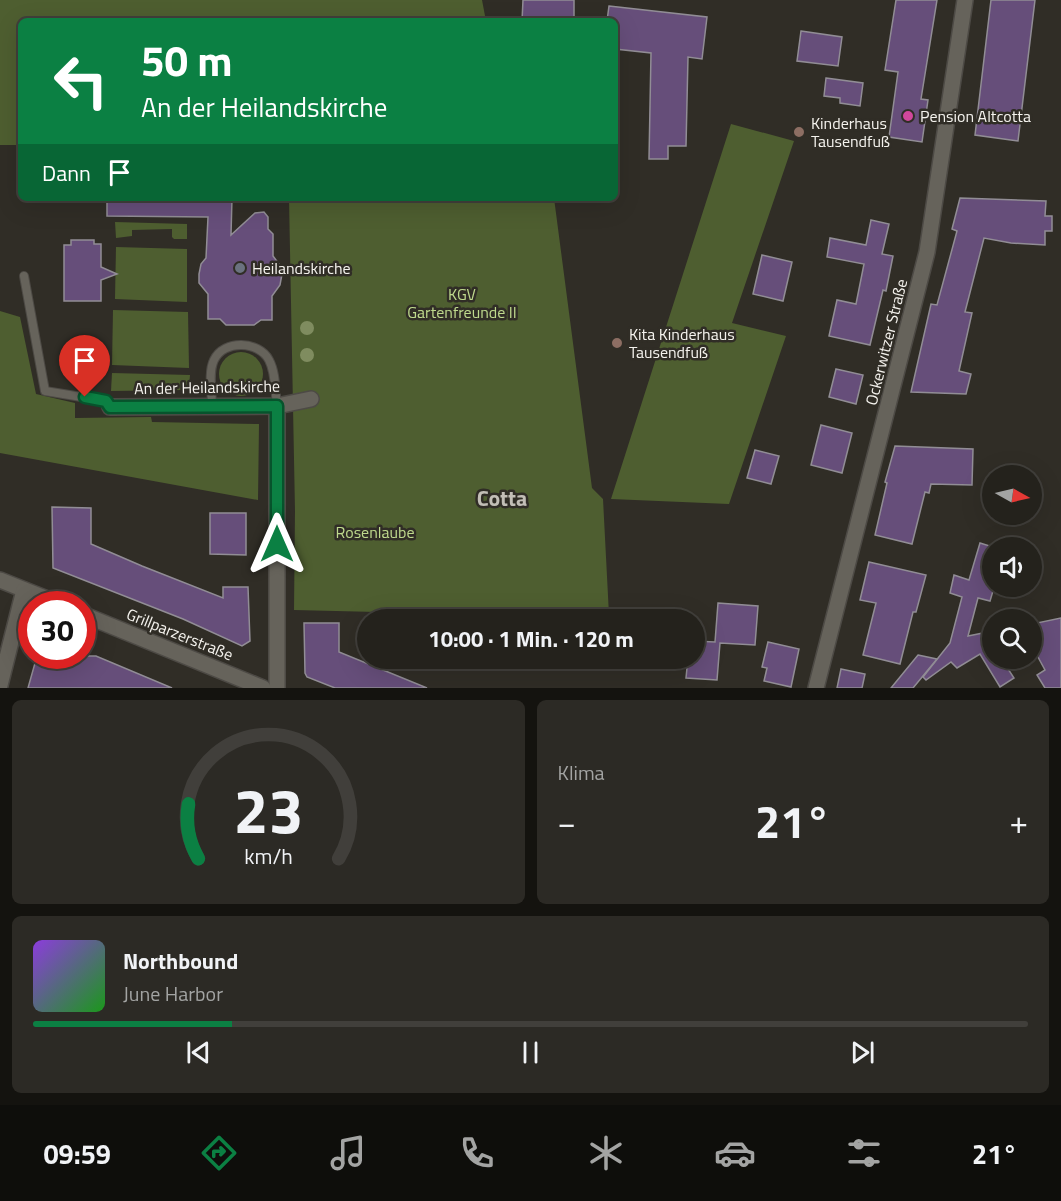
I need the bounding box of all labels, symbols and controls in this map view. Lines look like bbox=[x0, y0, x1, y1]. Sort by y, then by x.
text: 50 m bbox=[141, 28, 233, 92]
icon: left bbox=[42, 42, 120, 120]
text: An der Heilandskirche bbox=[141, 86, 387, 127]
place label: Pension Altcotta bbox=[920, 104, 1031, 128]
marker: Pension Altcotta bbox=[901, 109, 915, 123]
place label: Kinderhaus Tausendfuß bbox=[811, 111, 890, 153]
marker: Kinderhaus Tausendfuß bbox=[792, 125, 806, 139]
text: Dann bbox=[42, 156, 91, 190]
icon: arrive bbox=[103, 156, 136, 189]
place label: Heilandskirche bbox=[252, 256, 351, 280]
marker: Heilandskirche bbox=[233, 261, 247, 275]
street label: Ockerwitzer Straße bbox=[859, 276, 913, 408]
park label: KGV Gartenfreunde II bbox=[407, 282, 517, 324]
place label: Kita Kinderhaus Tausendfuß bbox=[629, 322, 735, 364]
pin bbox=[59, 335, 110, 397]
marker: Kita Kinderhaus Tausendfuß bbox=[610, 336, 624, 350]
icon: arrive bbox=[68, 344, 101, 377]
street label: An der Heilandskirche bbox=[134, 374, 280, 400]
north arrow bbox=[982, 465, 1042, 525]
map controls bbox=[982, 465, 1042, 669]
district label: Cotta bbox=[477, 481, 527, 515]
position arrow bbox=[245, 512, 309, 576]
park label: Rosenlaube bbox=[336, 520, 414, 544]
button: sound bbox=[982, 537, 1042, 597]
speed limit sign: 30 bbox=[18, 591, 96, 669]
street label: Grillparzerstraße bbox=[123, 602, 237, 666]
button: search bbox=[982, 609, 1042, 669]
text: 10:00 · 1 Min. · 120 m bbox=[428, 622, 634, 656]
text: Klima bbox=[558, 757, 605, 788]
text: 23 bbox=[233, 762, 303, 857]
text: 21° bbox=[755, 787, 831, 855]
text: − bbox=[558, 797, 576, 847]
text: + bbox=[1010, 797, 1028, 847]
text: km/h bbox=[244, 840, 293, 872]
text: Northbound bbox=[123, 944, 238, 978]
text: June Harbor bbox=[123, 978, 223, 1009]
icon: previous bbox=[182, 1036, 215, 1069]
icon: pause bbox=[514, 1036, 547, 1069]
icon: next bbox=[846, 1036, 879, 1069]
icon: directions bbox=[198, 1132, 240, 1174]
icon: music bbox=[327, 1132, 369, 1174]
icon: phone bbox=[456, 1132, 498, 1174]
icon: climate bbox=[585, 1132, 627, 1174]
icon: car bbox=[714, 1132, 756, 1174]
icon: filters bbox=[843, 1132, 885, 1174]
text: 09:59 bbox=[44, 1133, 111, 1174]
text: 21° bbox=[972, 1133, 1017, 1174]

